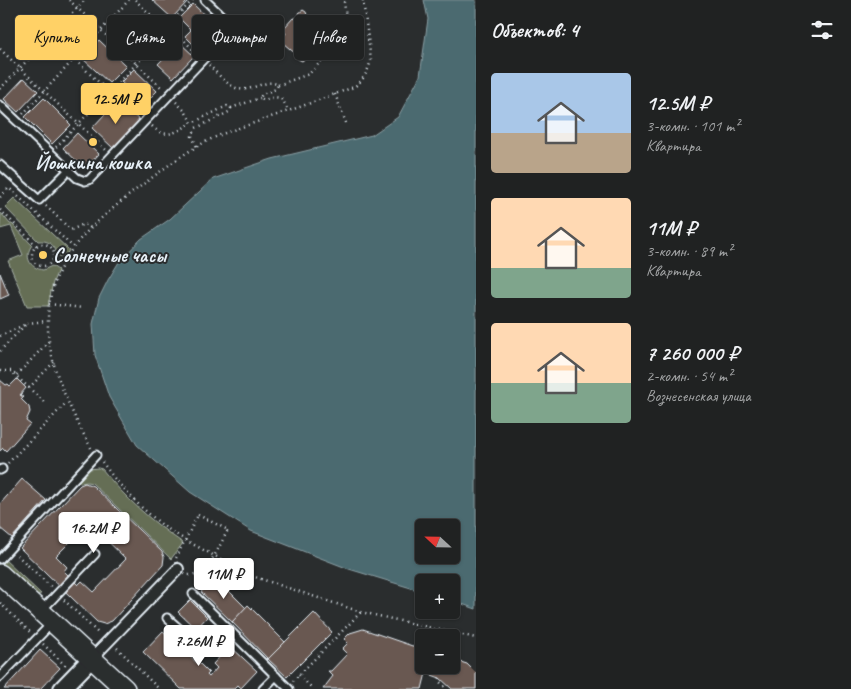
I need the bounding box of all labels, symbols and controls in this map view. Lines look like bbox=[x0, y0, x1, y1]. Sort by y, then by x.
chip: Купить bbox=[15, 15, 97, 60]
chip: Снять bbox=[107, 15, 182, 60]
chip: Фильтры bbox=[192, 15, 284, 60]
chip: Новое bbox=[294, 15, 364, 60]
icon: filters bbox=[808, 16, 836, 44]
text: Объектов: 4 bbox=[491, 17, 579, 43]
pin: 12.5M ₽ bbox=[70, 82, 162, 125]
text: 12.5M ₽ bbox=[92, 89, 140, 109]
text: 12.5M ₽ bbox=[646, 90, 709, 116]
icon: home bbox=[531, 93, 591, 153]
text: 3-комн. · 101 m² bbox=[646, 116, 739, 136]
marker: Йошкина кошка bbox=[87, 136, 99, 148]
text: Квартира bbox=[646, 136, 701, 156]
place label: Йошкина кошка bbox=[35, 150, 152, 175]
text: 11M ₽ bbox=[646, 215, 696, 241]
icon: home bbox=[531, 218, 591, 278]
text: 3-комн. · 89 m² bbox=[646, 241, 732, 261]
place label: Солнечные часы bbox=[53, 243, 168, 268]
marker: Солнечные часы bbox=[37, 249, 49, 261]
text: Квартира bbox=[646, 261, 701, 281]
text: 7 260 000 ₽ bbox=[646, 340, 739, 366]
icon: home bbox=[531, 343, 591, 403]
text: 2-комн. · 54 m² bbox=[646, 366, 732, 386]
text: Вознесенская улица bbox=[646, 386, 751, 406]
pin: 16.2M ₽ bbox=[48, 512, 140, 554]
text: 16.2M ₽ bbox=[70, 518, 118, 538]
north arrow bbox=[415, 519, 460, 564]
map controls bbox=[415, 519, 460, 674]
pin: 11M ₽ bbox=[189, 558, 259, 600]
text: 11M ₽ bbox=[205, 564, 243, 584]
button: + bbox=[415, 574, 460, 619]
pin: 7.26M ₽ bbox=[153, 624, 245, 667]
button: − bbox=[415, 629, 460, 674]
text: 7.26M ₽ bbox=[175, 631, 223, 651]

